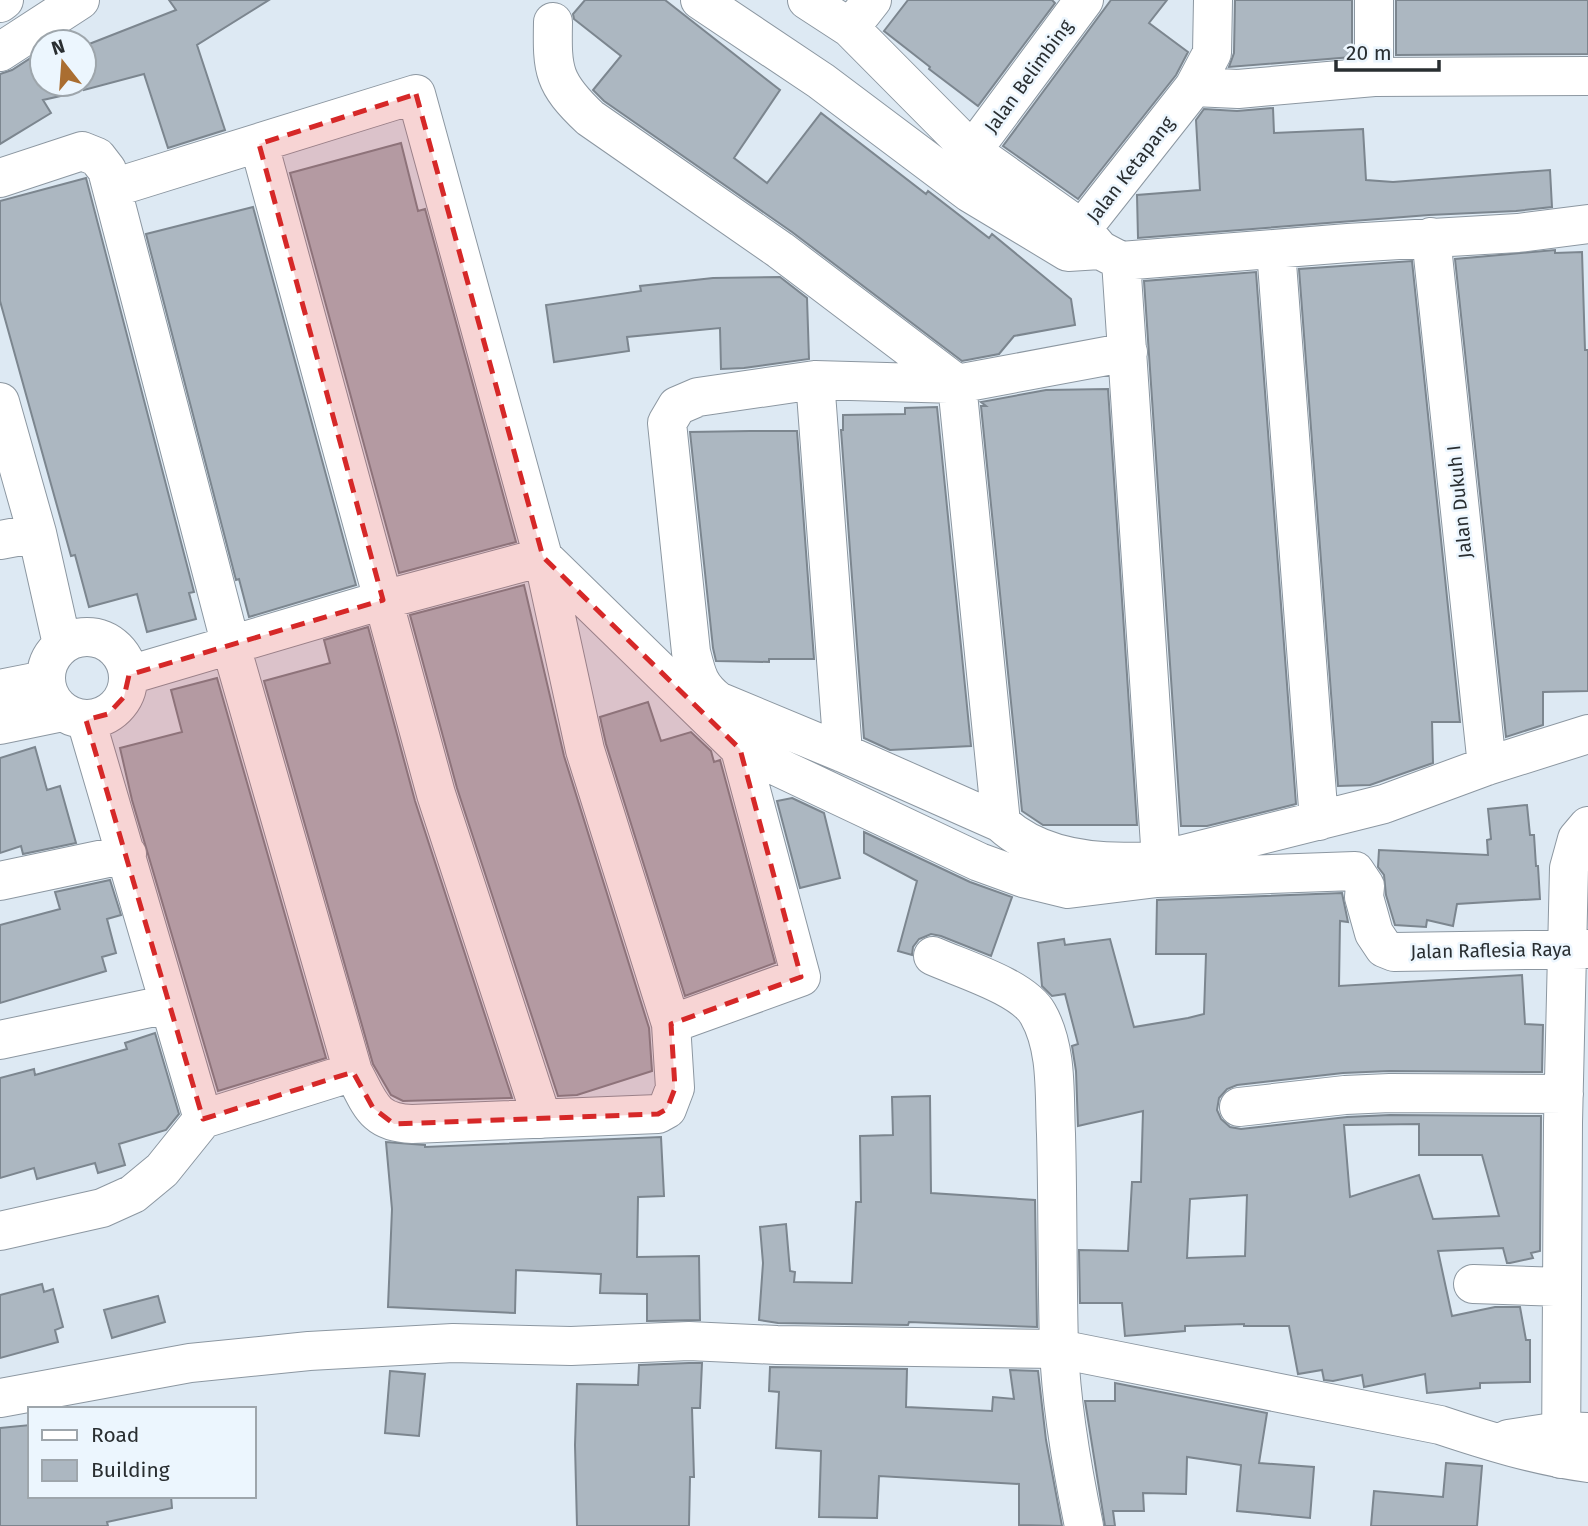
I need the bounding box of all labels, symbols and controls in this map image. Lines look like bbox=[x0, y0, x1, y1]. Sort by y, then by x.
street label: Jalan Belimbing bbox=[980, 15, 1077, 138]
north arrow bbox=[28, 28, 98, 98]
scale bar bbox=[1336, 28, 1439, 72]
text: N bbox=[49, 34, 68, 60]
text: 20 m bbox=[1346, 40, 1392, 66]
street label: Jalan Ketapang bbox=[1082, 111, 1179, 227]
street label: Jalan Dukuh I bbox=[1442, 444, 1477, 560]
street label: Jalan Raflesia Raya bbox=[1410, 938, 1572, 963]
legend bbox=[28, 1407, 256, 1498]
text: Road bbox=[91, 1422, 139, 1448]
text: Building bbox=[91, 1457, 170, 1483]

